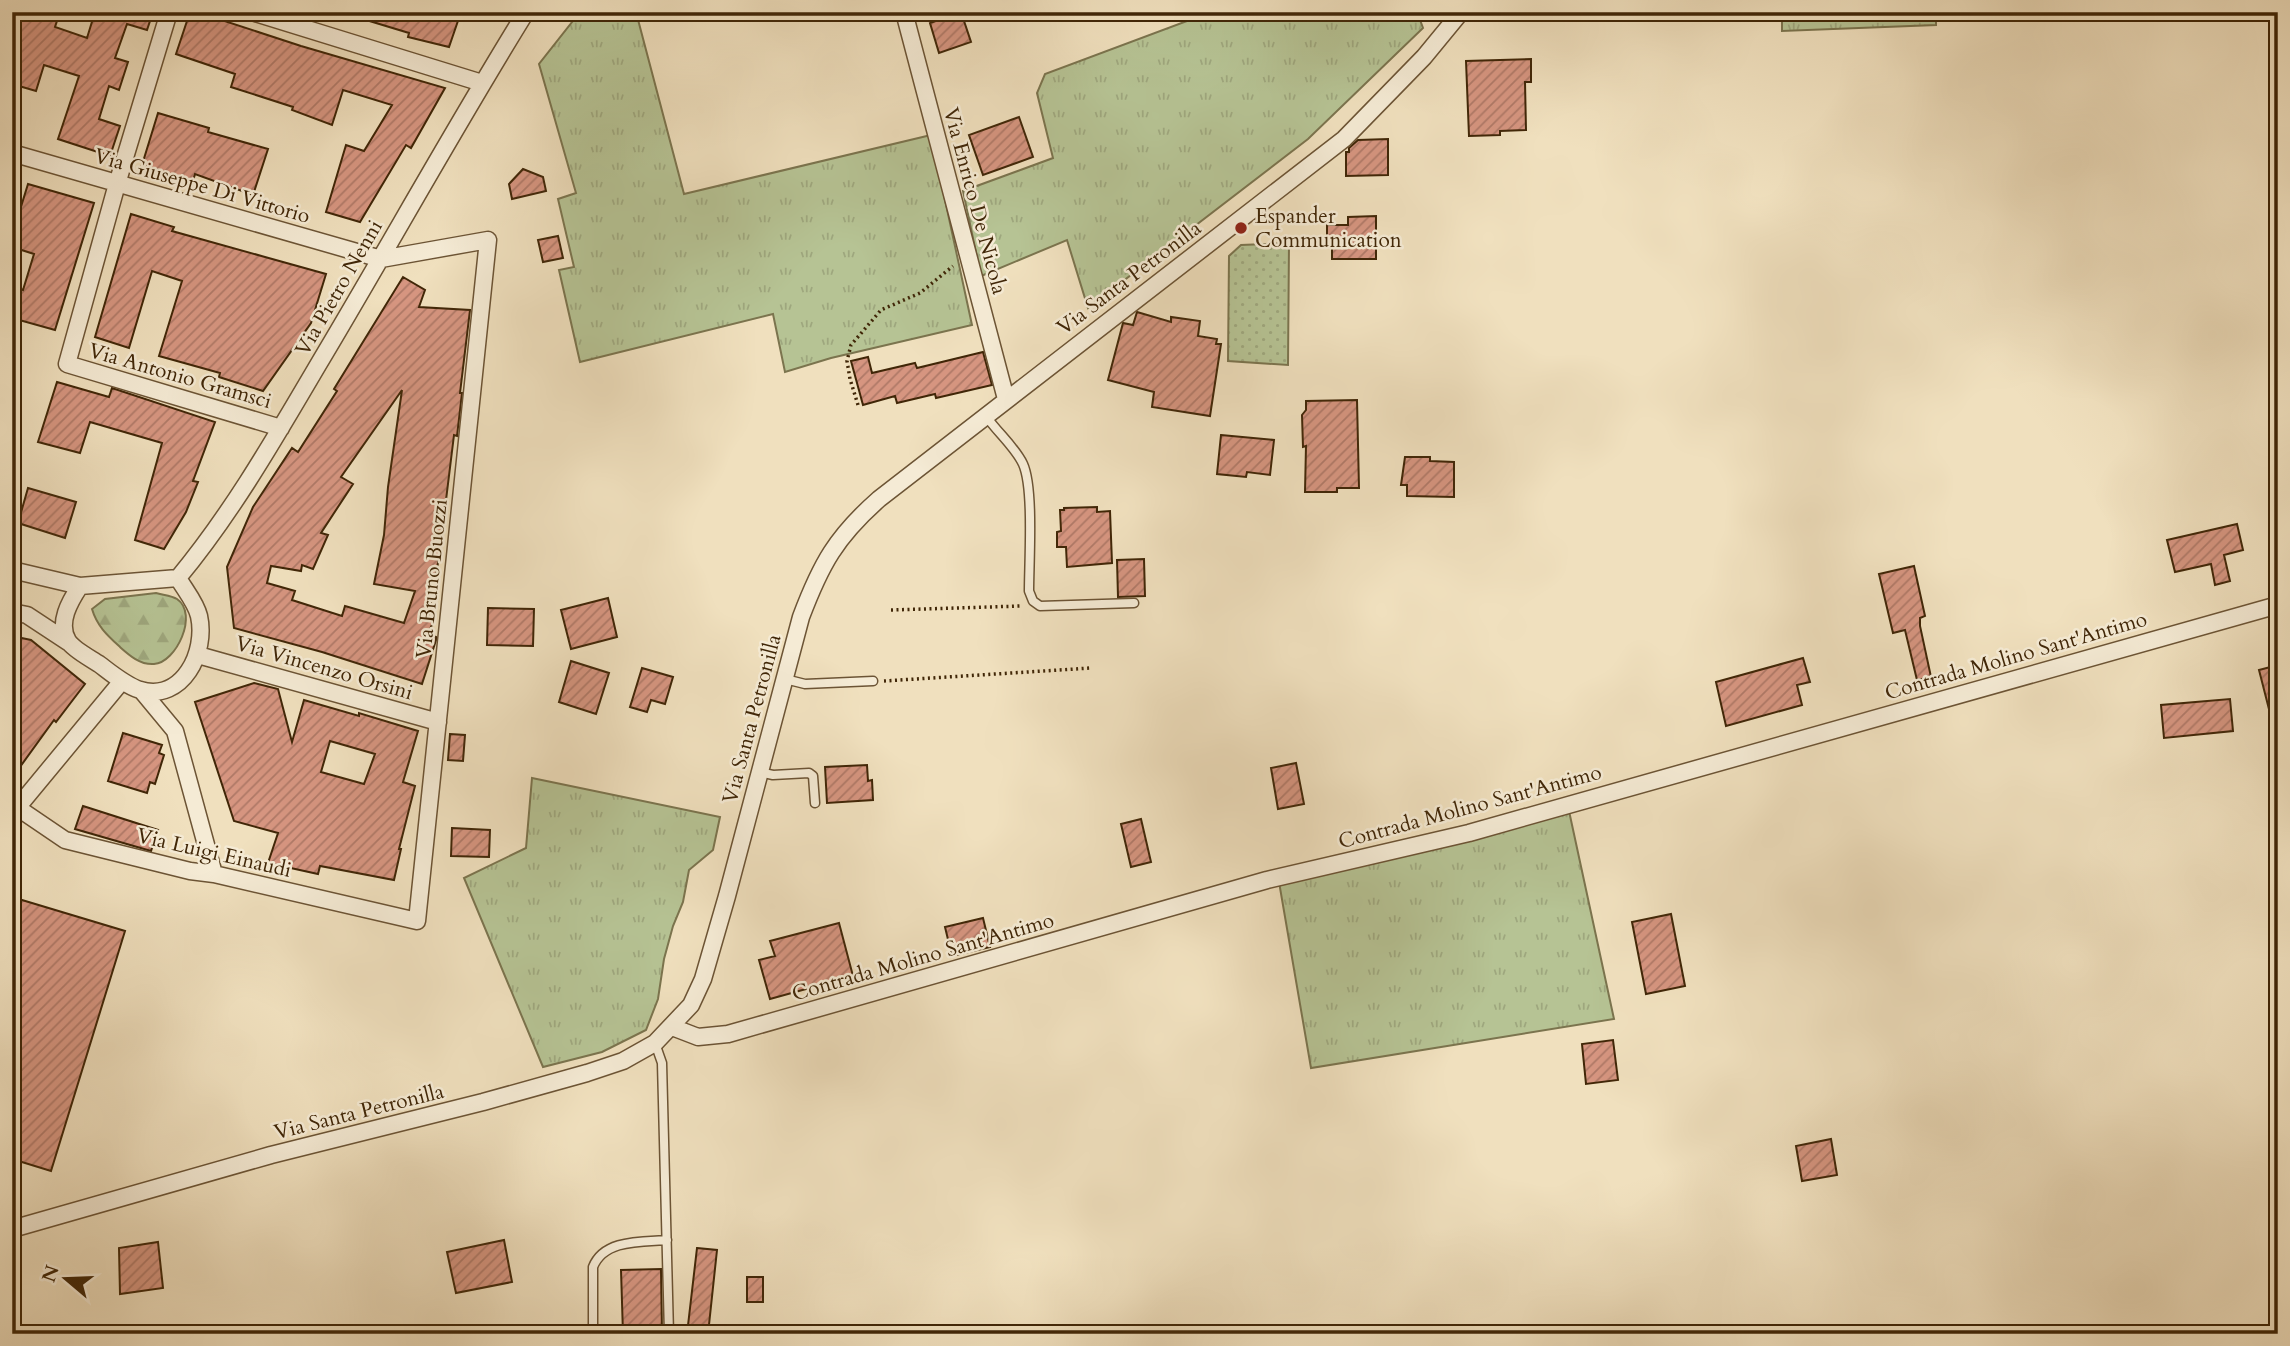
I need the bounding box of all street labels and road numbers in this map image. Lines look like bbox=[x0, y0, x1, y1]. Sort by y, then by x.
street label: Via Enrico De Nicola bbox=[936, 104, 1014, 298]
street label: Via Giuseppe Di Vittorio bbox=[90, 141, 314, 231]
street label: Via Santa Petronilla bbox=[1051, 214, 1207, 342]
street label: Via Pietro Nenni bbox=[288, 215, 390, 361]
street label: Via Antonio Gramsci bbox=[85, 336, 275, 416]
street label: Via Bruno Buozzi bbox=[409, 498, 455, 660]
street label: Contrada Molino Sant'Antimo bbox=[1882, 605, 2150, 707]
street label: Via Vincenzo Orsini bbox=[232, 629, 416, 707]
street label: Via Santa Petronilla bbox=[715, 631, 789, 807]
street label: Contrada Molino Sant'Antimo bbox=[1335, 758, 1605, 856]
street label: Via Luigi Einaudi bbox=[134, 821, 294, 885]
street label: Contrada Molino Sant'Antimo bbox=[789, 906, 1057, 1008]
street label: Via Santa Petronilla bbox=[271, 1077, 447, 1147]

